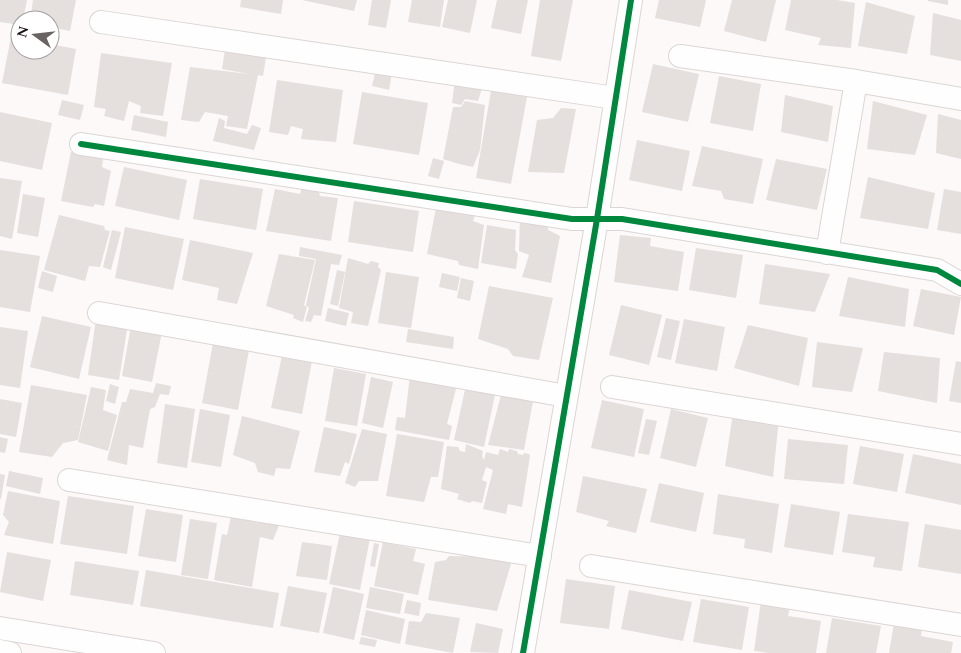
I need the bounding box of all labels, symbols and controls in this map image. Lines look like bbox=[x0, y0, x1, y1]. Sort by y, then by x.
north arrow bbox=[10, 10, 60, 60]
text: N bbox=[11, 24, 35, 40]

